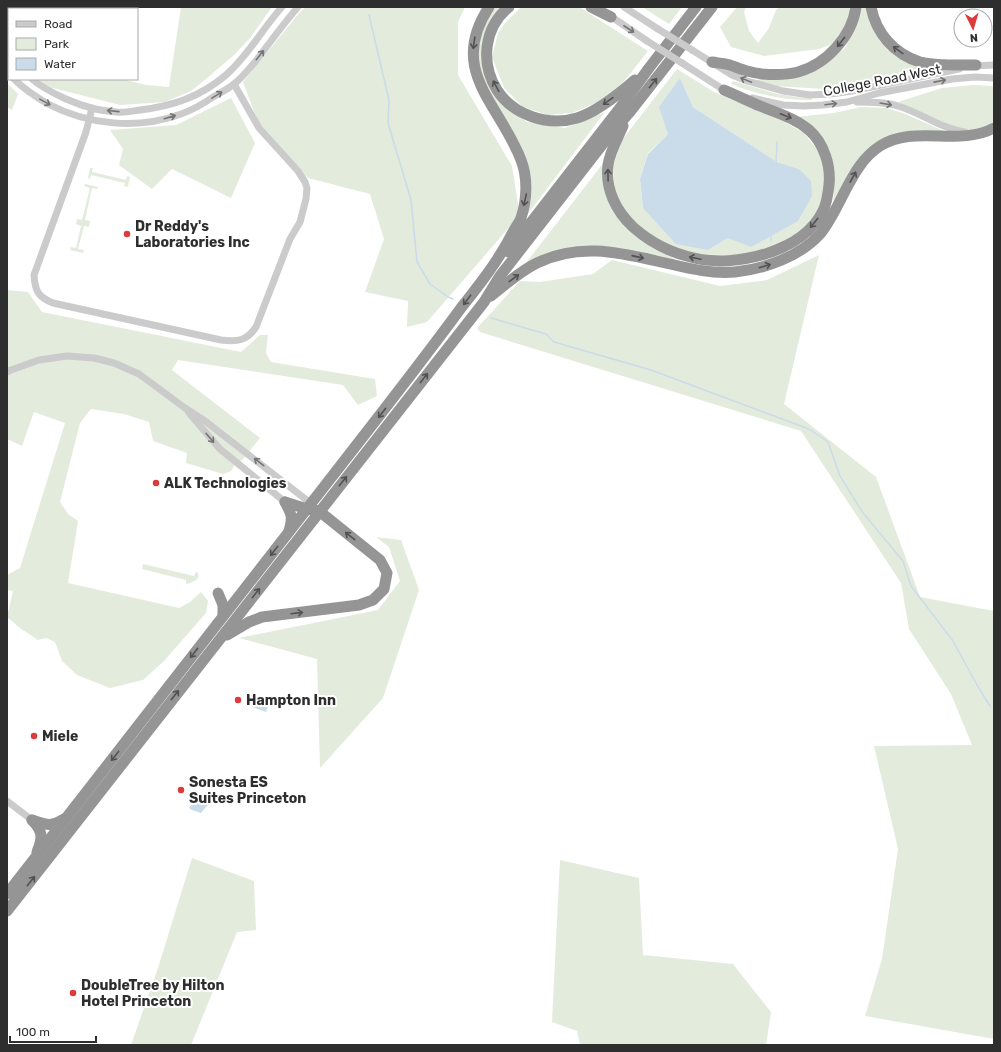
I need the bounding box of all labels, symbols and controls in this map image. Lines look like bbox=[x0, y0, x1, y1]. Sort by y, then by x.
legend bbox=[8, 8, 138, 80]
north arrow bbox=[953, 8, 993, 48]
text: Road bbox=[44, 17, 72, 31]
one-way arrow bbox=[623, 25, 635, 33]
text: N bbox=[969, 31, 978, 44]
one-way arrow bbox=[470, 36, 478, 49]
text: Park bbox=[44, 37, 70, 51]
one-way arrow bbox=[837, 37, 845, 48]
one-way arrow bbox=[893, 46, 904, 54]
one-way arrow bbox=[256, 50, 265, 61]
text: Water bbox=[44, 57, 76, 71]
street label: College Road West bbox=[822, 61, 943, 100]
one-way arrow bbox=[740, 76, 752, 84]
one-way arrow bbox=[648, 77, 657, 88]
one-way arrow bbox=[933, 77, 946, 85]
one-way arrow bbox=[492, 80, 499, 92]
one-way arrow bbox=[211, 91, 223, 99]
one-way arrow bbox=[602, 97, 613, 105]
one-way arrow bbox=[39, 98, 51, 106]
one-way arrow bbox=[824, 100, 837, 108]
one-way arrow bbox=[879, 100, 892, 108]
one-way arrow bbox=[107, 108, 120, 115]
one-way arrow bbox=[164, 113, 177, 120]
one-way arrow bbox=[779, 113, 791, 121]
one-way arrow bbox=[604, 169, 612, 182]
one-way arrow bbox=[850, 171, 857, 183]
one-way arrow bbox=[520, 194, 528, 207]
place label: Dr Reddy's Laboratories Inc bbox=[135, 218, 250, 251]
one-way arrow bbox=[809, 218, 818, 229]
marker: Dr Reddy's Laboratories Inc bbox=[122, 229, 132, 239]
one-way arrow bbox=[631, 253, 644, 261]
one-way arrow bbox=[689, 254, 702, 262]
one-way arrow bbox=[759, 262, 772, 269]
one-way arrow bbox=[509, 273, 520, 282]
one-way arrow bbox=[463, 295, 472, 306]
one-way arrow bbox=[419, 373, 428, 384]
one-way arrow bbox=[377, 407, 386, 418]
one-way arrow bbox=[205, 433, 215, 443]
one-way arrow bbox=[253, 458, 264, 466]
place label: ALK Technologies bbox=[164, 475, 287, 492]
one-way arrow bbox=[339, 475, 348, 486]
marker: ALK Technologies bbox=[151, 478, 161, 488]
one-way arrow bbox=[344, 531, 355, 540]
one-way arrow bbox=[270, 545, 279, 556]
one-way arrow bbox=[252, 588, 260, 599]
one-way arrow bbox=[290, 609, 303, 617]
one-way arrow bbox=[190, 648, 199, 659]
one-way arrow bbox=[171, 690, 180, 701]
place label: Hampton Inn bbox=[246, 692, 336, 709]
marker: Hampton Inn bbox=[233, 695, 243, 705]
place label: Miele bbox=[42, 728, 78, 745]
marker: Miele bbox=[29, 731, 39, 741]
one-way arrow bbox=[110, 750, 119, 761]
place label: Sonesta ES Suites Princeton bbox=[189, 774, 306, 807]
marker: Sonesta ES Suites Princeton bbox=[176, 785, 186, 795]
one-way arrow bbox=[27, 875, 35, 886]
place label: DoubleTree by Hilton Hotel Princeton bbox=[81, 977, 224, 1010]
marker: DoubleTree by Hilton Hotel Princeton bbox=[68, 988, 78, 998]
scale bar bbox=[10, 1018, 96, 1044]
text: 100 m bbox=[16, 1025, 50, 1039]

